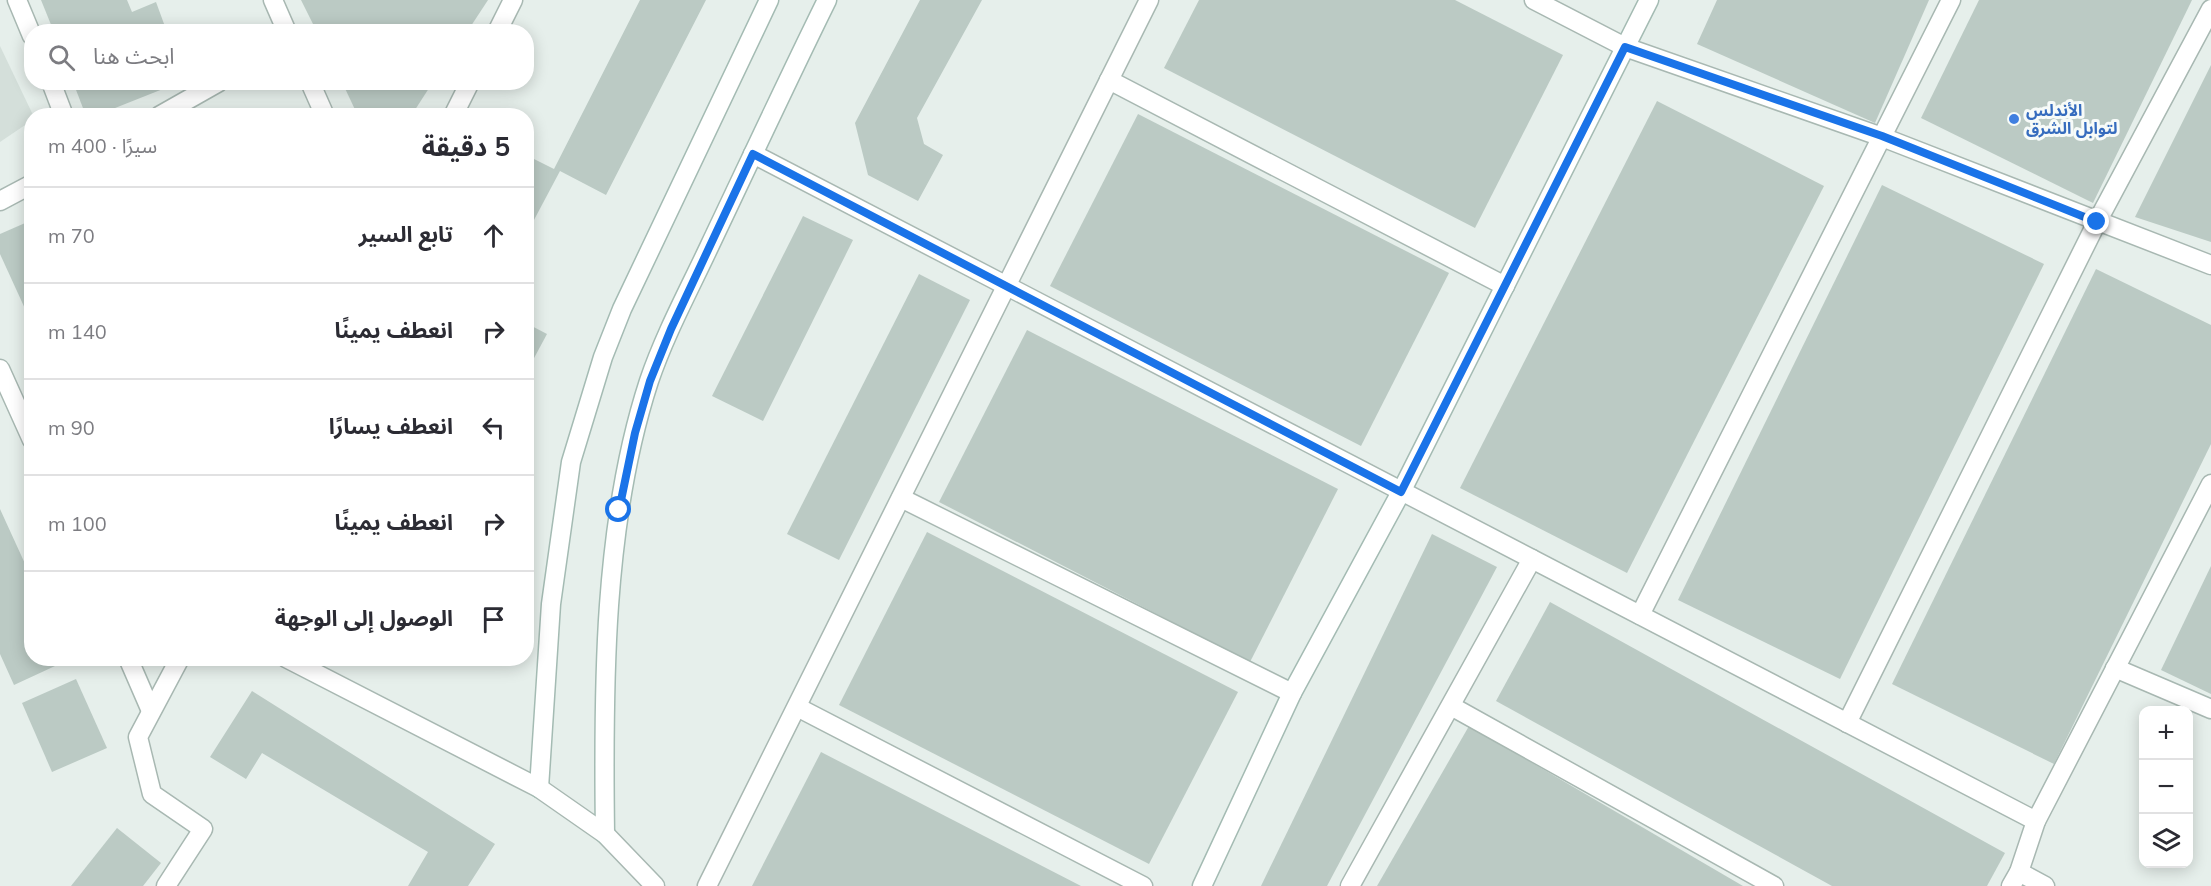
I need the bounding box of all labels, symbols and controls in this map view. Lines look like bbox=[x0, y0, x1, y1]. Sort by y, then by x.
search box bbox=[24, 24, 534, 90]
icon: search bbox=[45, 41, 78, 74]
text: ابحث هنا bbox=[93, 42, 175, 70]
place label: الأندلس لتوابل الشرق bbox=[2026, 100, 2118, 138]
marker: الأندلس لتوابل الشرق bbox=[2007, 112, 2021, 126]
text: 5 دقيقة bbox=[422, 130, 510, 163]
text: سيرًا · 400 m bbox=[48, 133, 157, 158]
route end bbox=[2083, 208, 2109, 234]
icon: ahead bbox=[477, 219, 510, 252]
text: تابع السير bbox=[359, 220, 453, 248]
text: 70 m bbox=[48, 223, 95, 248]
icon: right bbox=[477, 315, 510, 348]
text: انعطف يمينًا bbox=[334, 316, 453, 344]
text: 140 m bbox=[48, 319, 107, 344]
icon: left bbox=[477, 411, 510, 444]
text: انعطف يسارًا bbox=[329, 412, 453, 440]
text: 90 m bbox=[48, 415, 95, 440]
route start bbox=[605, 496, 631, 522]
icon: right bbox=[477, 507, 510, 540]
text: انعطف يمينًا bbox=[334, 508, 453, 536]
text: 100 m bbox=[48, 511, 107, 536]
icon: arrive bbox=[477, 603, 510, 636]
text: الوصول إلى الوجهة bbox=[275, 604, 453, 632]
map controls bbox=[2139, 706, 2193, 868]
button: + bbox=[2139, 706, 2193, 760]
button: − bbox=[2139, 760, 2193, 814]
button: layers bbox=[2139, 814, 2193, 868]

